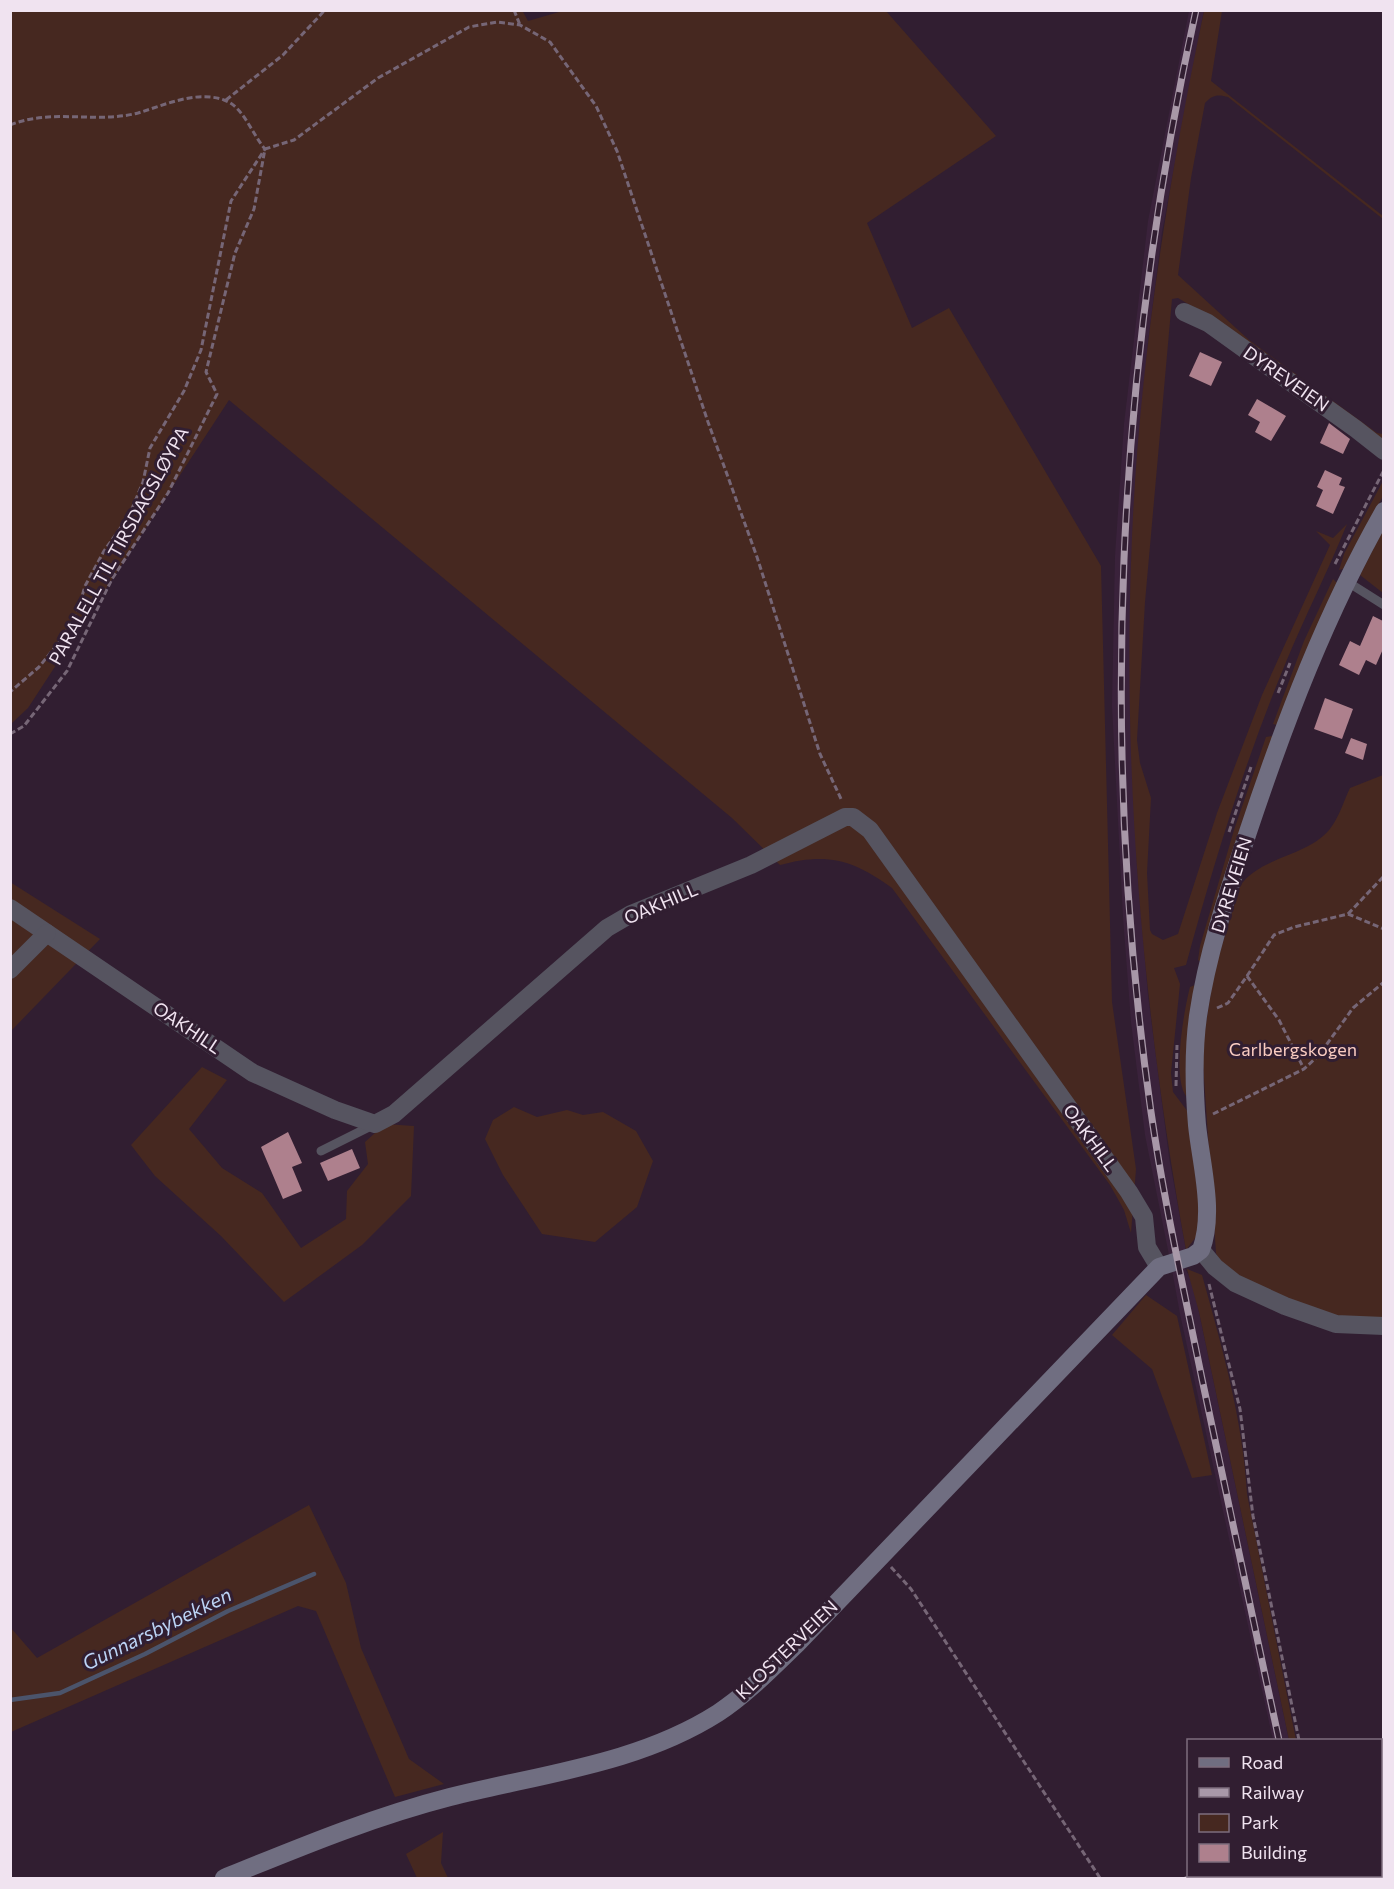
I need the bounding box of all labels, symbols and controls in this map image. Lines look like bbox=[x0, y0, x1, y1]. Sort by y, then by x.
street label: DYREVEIEN bbox=[1240, 341, 1334, 416]
street label: PARALELL TIL TIRSDAGSLØYPA bbox=[43, 423, 193, 668]
street label: DYREVEIEN bbox=[1206, 834, 1256, 935]
street label: OAKHILL bbox=[621, 878, 701, 928]
street label: OAKHILL bbox=[149, 996, 226, 1058]
park label: Carlbergskogen bbox=[1229, 1038, 1357, 1060]
street label: OAKHILL bbox=[1059, 1099, 1123, 1175]
water label: Gunnarsbybekken bbox=[78, 1582, 235, 1675]
street label: KLOSTERVEIEN bbox=[731, 1595, 842, 1704]
legend bbox=[1187, 1739, 1382, 1877]
text: Road bbox=[1241, 1751, 1283, 1773]
text: Railway bbox=[1241, 1781, 1304, 1803]
text: Park bbox=[1241, 1811, 1279, 1833]
text: Building bbox=[1241, 1841, 1307, 1863]

